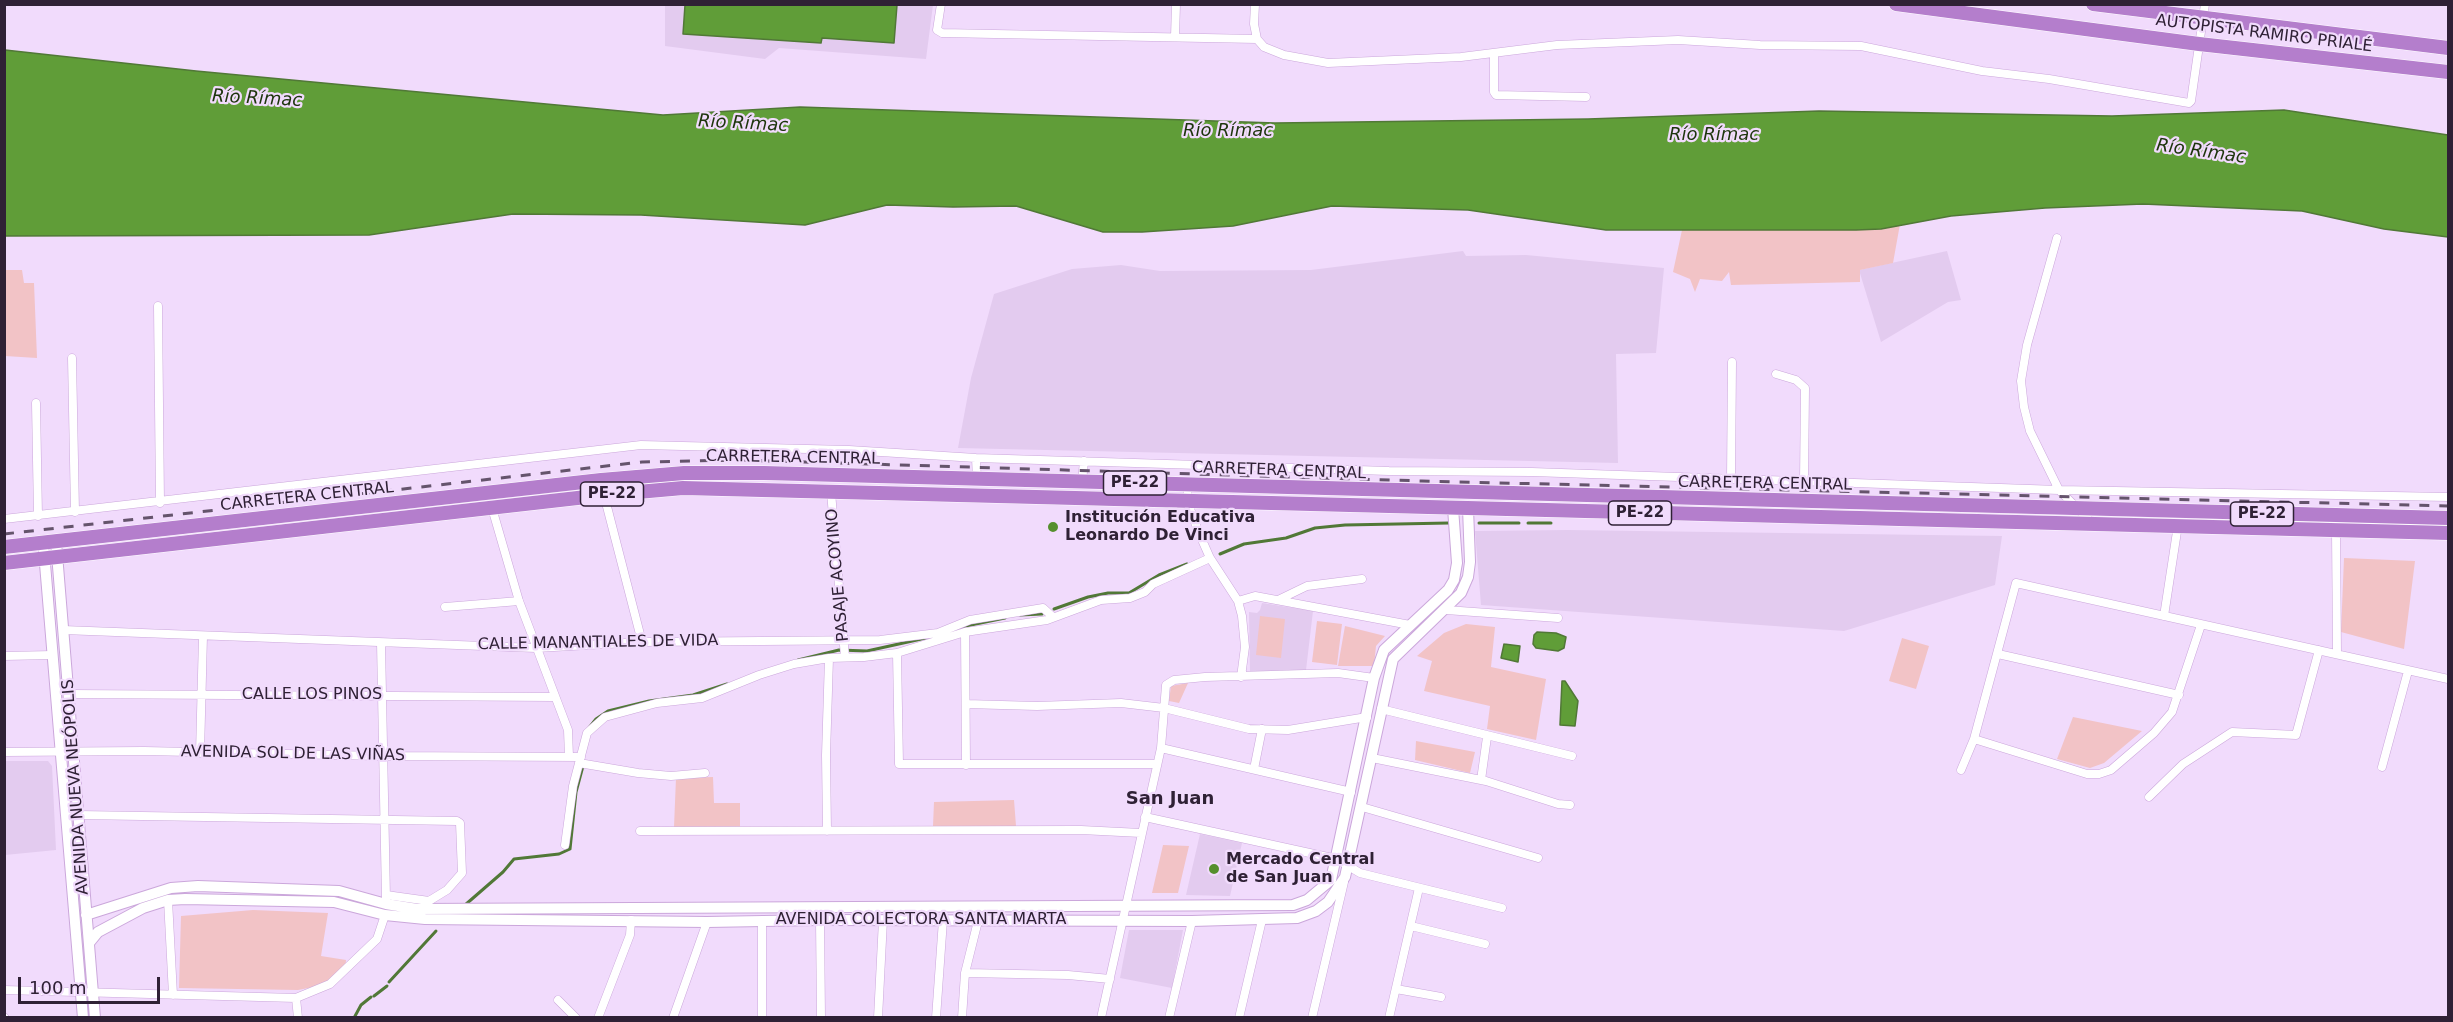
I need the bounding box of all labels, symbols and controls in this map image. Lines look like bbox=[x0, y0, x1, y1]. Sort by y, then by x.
street label: AUTOPISTA RAMIRO PRIALÉ bbox=[2154, 11, 2374, 57]
water label: Río Rímac bbox=[211, 86, 303, 112]
water label: Río Rímac bbox=[697, 111, 789, 137]
water label: Río Rímac bbox=[1183, 120, 1273, 142]
water label: Río Rímac bbox=[1669, 124, 1759, 146]
water label: Río Rímac bbox=[2155, 135, 2247, 169]
street label: CARRETERA CENTRAL bbox=[706, 447, 880, 469]
street label: CARRETERA CENTRAL bbox=[1192, 458, 1366, 484]
road number: PE-22 bbox=[1104, 471, 1166, 495]
street label: CARRETERA CENTRAL bbox=[1678, 473, 1852, 495]
street label: CARRETERA CENTRAL bbox=[219, 478, 395, 516]
road number: PE-22 bbox=[580, 482, 644, 506]
road number: PE-22 bbox=[1608, 501, 1672, 525]
road number: PE-22 bbox=[2230, 502, 2294, 526]
street label: PASAJE ACOYINO bbox=[823, 508, 853, 642]
place label: Institución Educativa Leonardo De Vinci bbox=[1065, 508, 1255, 546]
marker: Institución Educativa Leonardo De Vinci bbox=[1046, 520, 1060, 534]
street label: CALLE MANANTIALES DE VIDA bbox=[478, 631, 718, 655]
street label: AVENIDA NUEVA NEÓPOLIS bbox=[59, 679, 93, 895]
street label: CALLE LOS PINOS bbox=[242, 685, 382, 705]
street label: AVENIDA SOL DE LAS VIÑAS bbox=[181, 742, 405, 766]
district label: San Juan bbox=[1126, 788, 1214, 810]
place label: Mercado Central de San Juan bbox=[1226, 850, 1375, 888]
marker: Mercado Central de San Juan bbox=[1207, 862, 1221, 876]
street label: AVENIDA COLECTORA SANTA MARTA bbox=[776, 910, 1066, 930]
scale bar bbox=[21, 965, 164, 1003]
text: 100 m bbox=[29, 977, 87, 998]

